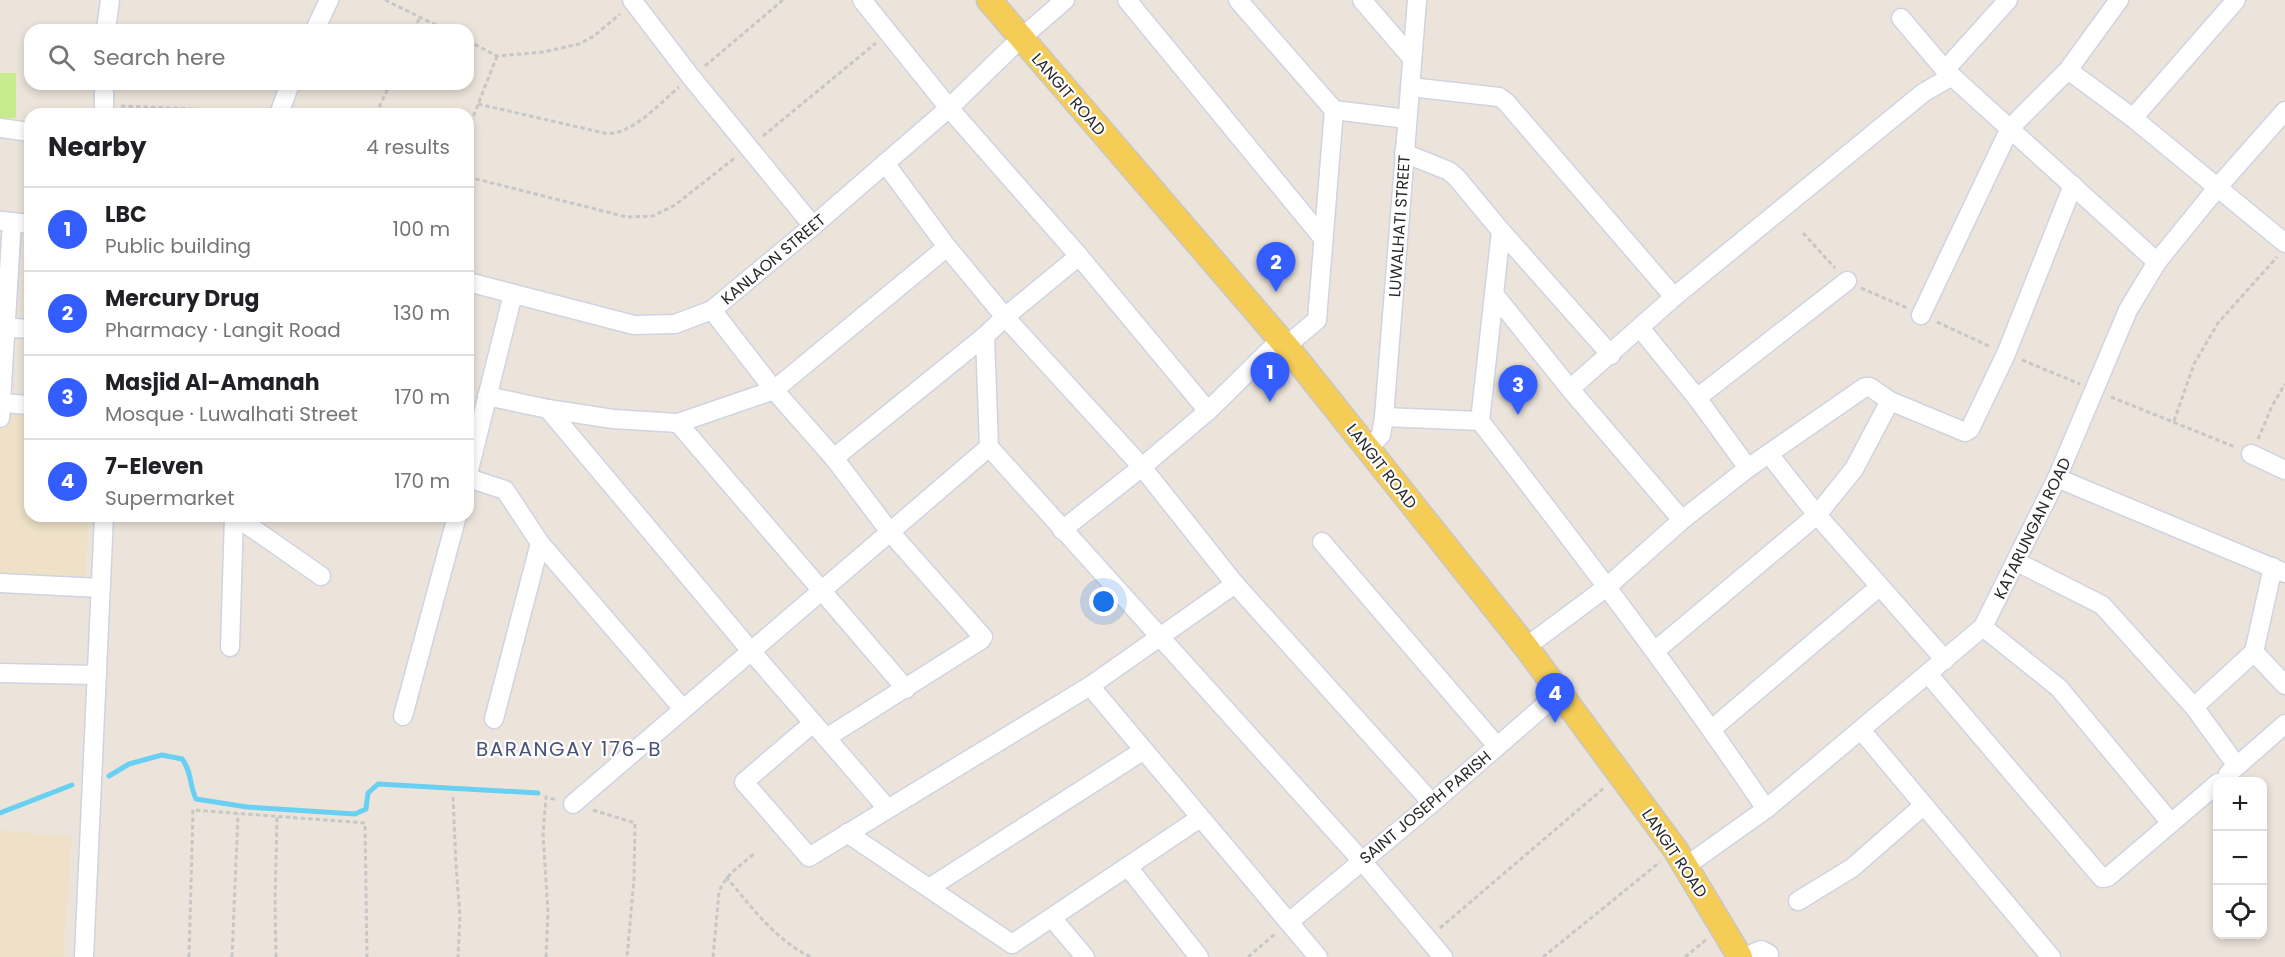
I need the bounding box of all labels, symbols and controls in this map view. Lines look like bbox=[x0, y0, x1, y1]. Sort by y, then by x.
search box bbox=[24, 24, 474, 90]
icon: search bbox=[45, 41, 78, 74]
text: Search here bbox=[93, 42, 226, 73]
street label: LANGIT ROAD bbox=[1026, 48, 1111, 141]
text: Nearby bbox=[48, 129, 146, 165]
text: 4 results bbox=[366, 133, 450, 161]
street label: LUWALHATI STREET bbox=[1383, 154, 1416, 298]
text: LBC bbox=[105, 199, 147, 230]
street label: KANLAON STREET bbox=[716, 208, 831, 310]
text: 1 bbox=[64, 215, 71, 243]
text: 100 m bbox=[393, 215, 450, 243]
text: Public building bbox=[105, 232, 251, 260]
pin: 2 bbox=[1256, 242, 1296, 292]
text: Mercury Drug bbox=[105, 283, 259, 314]
text: 2 bbox=[62, 299, 73, 327]
text: 130 m bbox=[393, 299, 450, 327]
text: Pharmacy · Langit Road bbox=[105, 316, 341, 344]
pin: 1 bbox=[1250, 352, 1290, 402]
pin: 3 bbox=[1498, 366, 1538, 415]
text: Masjid Al-Amanah bbox=[105, 367, 319, 398]
text: 3 bbox=[61, 383, 74, 411]
text: 170 m bbox=[394, 383, 450, 411]
text: Mosque · Luwalhati Street bbox=[105, 400, 358, 428]
street label: LANGIT ROAD bbox=[1341, 419, 1422, 514]
text: 7-Eleven bbox=[105, 451, 204, 482]
street label: KATARUNGAN ROAD bbox=[1988, 454, 2077, 603]
text: 4 bbox=[61, 467, 74, 495]
text: 170 m bbox=[394, 467, 450, 495]
text: Supermarket bbox=[105, 484, 234, 512]
your location bbox=[1089, 587, 1118, 616]
pin: 4 bbox=[1536, 674, 1574, 723]
district label: BARANGAY 176-B bbox=[476, 735, 662, 763]
street label: SAINT JOSEPH PARISH bbox=[1354, 745, 1496, 869]
map controls bbox=[2213, 777, 2267, 939]
button: + bbox=[2213, 777, 2267, 831]
street label: LANGIT ROAD bbox=[1636, 804, 1713, 902]
button: − bbox=[2213, 831, 2267, 885]
button: locate bbox=[2213, 885, 2267, 939]

